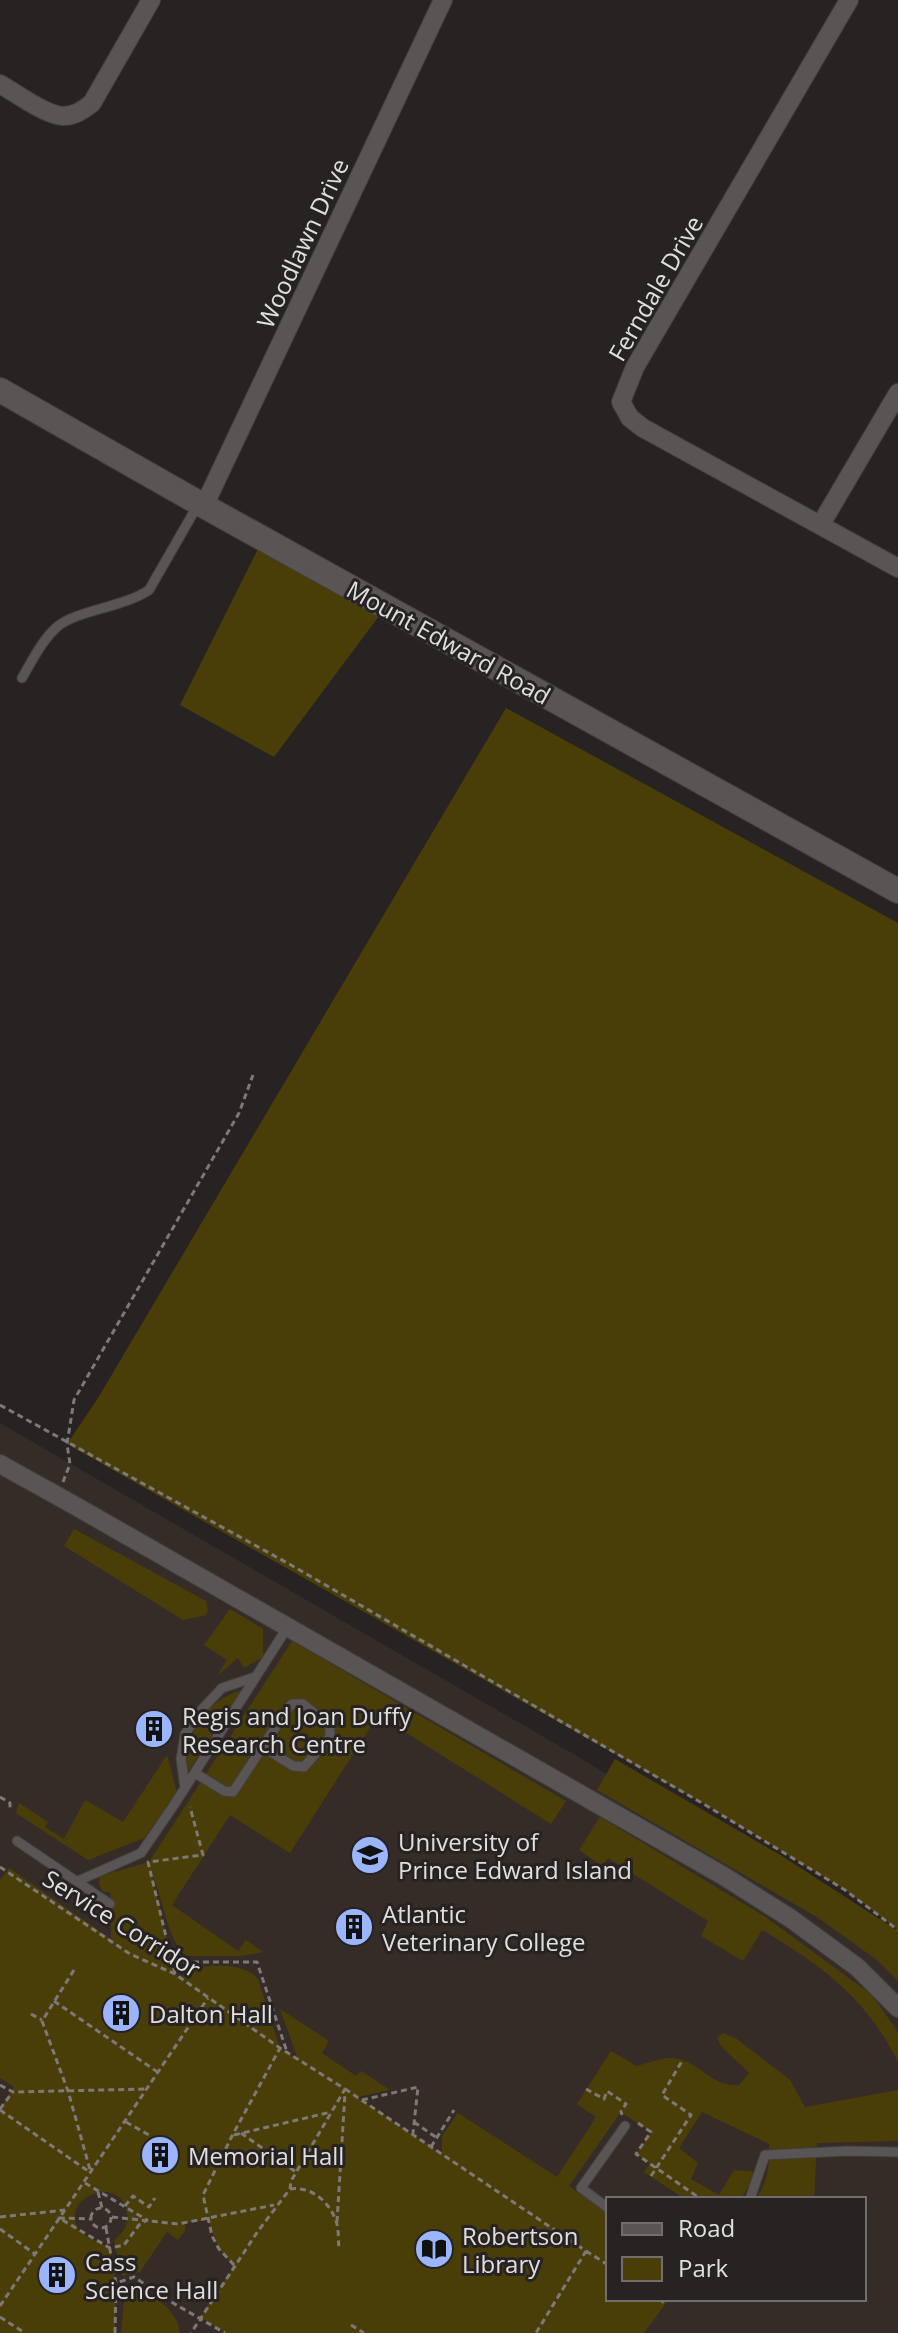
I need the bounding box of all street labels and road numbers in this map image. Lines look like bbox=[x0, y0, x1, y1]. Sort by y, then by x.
street label: Woodlawn Drive bbox=[248, 153, 356, 333]
street label: Ferndale Drive bbox=[600, 209, 710, 367]
street label: Mount Edward Road bbox=[341, 572, 557, 712]
street label: Service Corridor bbox=[37, 1861, 207, 1985]

